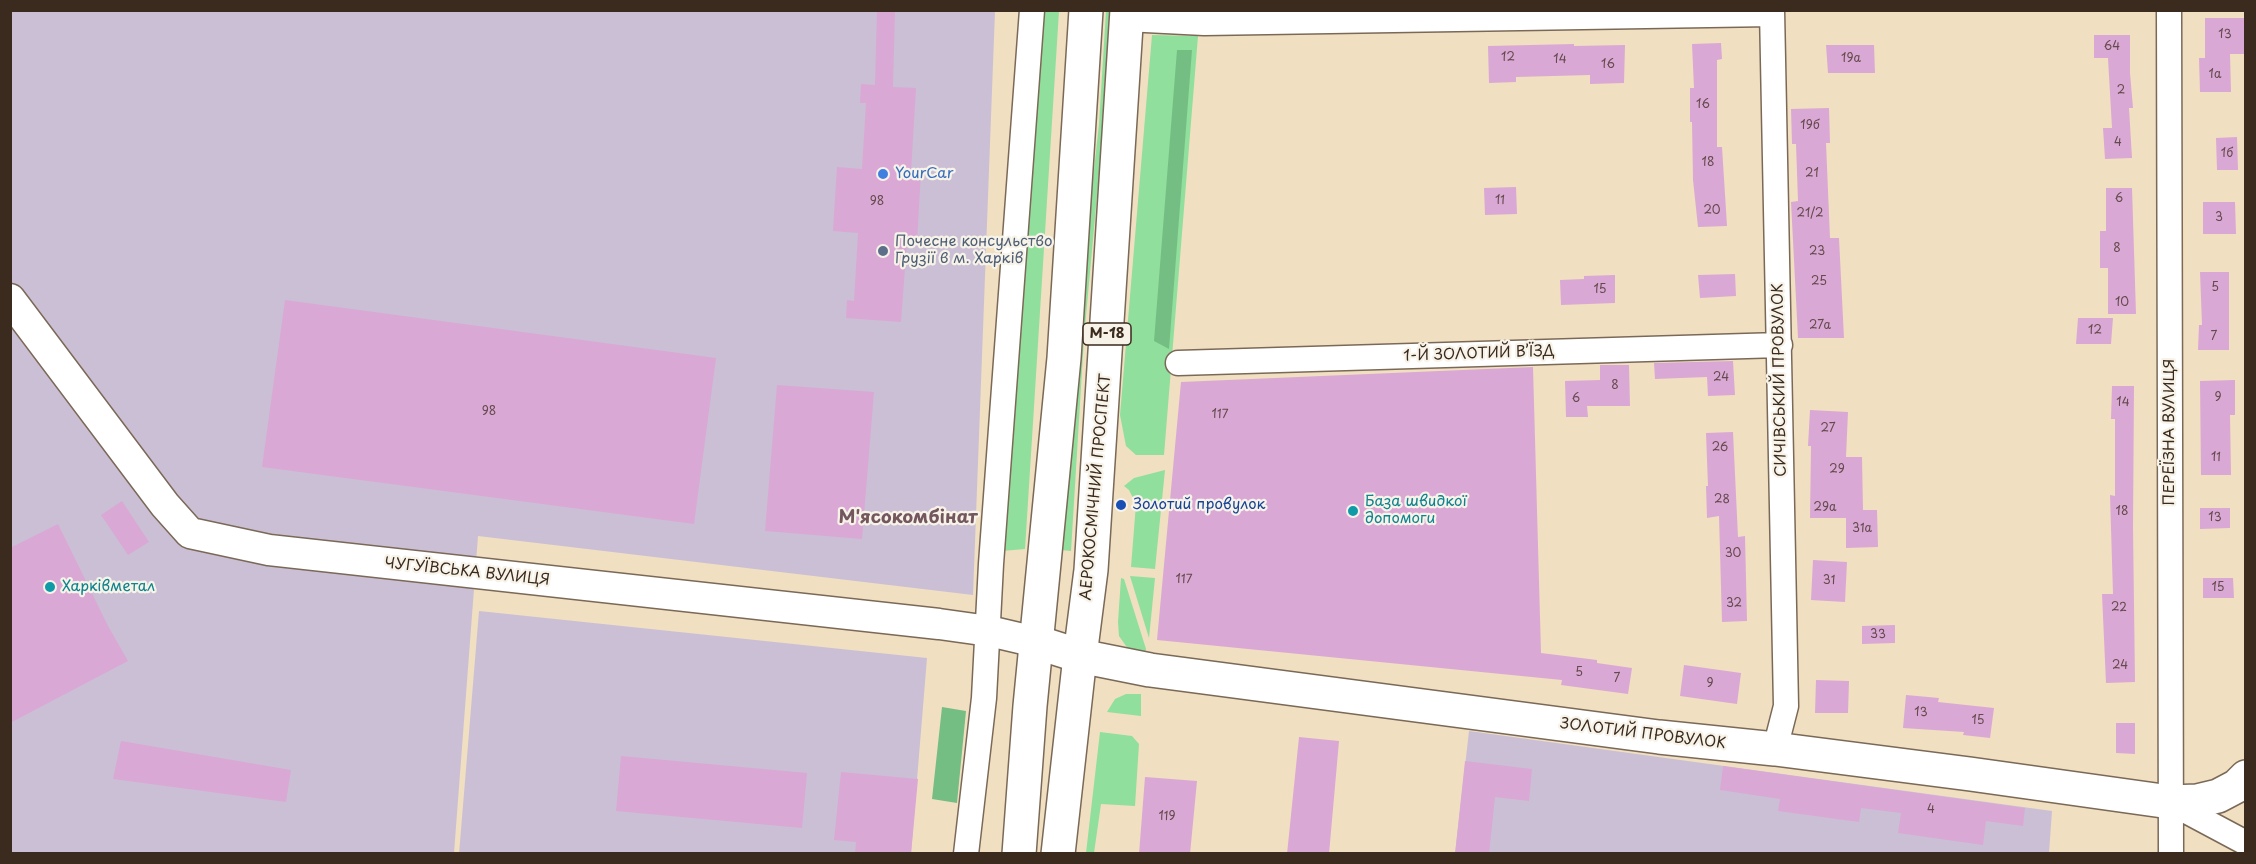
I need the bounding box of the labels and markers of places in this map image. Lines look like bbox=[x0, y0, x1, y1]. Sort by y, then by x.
place label: YourCar bbox=[895, 165, 953, 183]
marker: YourCar bbox=[876, 167, 890, 181]
place label: Почесне консульство Грузії в м. Харків bbox=[895, 233, 1052, 268]
marker: Почесне консульство Грузії в м. Харків bbox=[876, 244, 890, 258]
place label: База швидкої допомоги bbox=[1365, 493, 1467, 528]
place label: Золотий провулок bbox=[1133, 496, 1265, 514]
marker: Золотий провулок bbox=[1114, 498, 1128, 512]
marker: База швидкої допомоги bbox=[1346, 504, 1360, 518]
place label: Харківметал bbox=[62, 578, 155, 596]
marker: Харківметал bbox=[43, 580, 57, 594]

